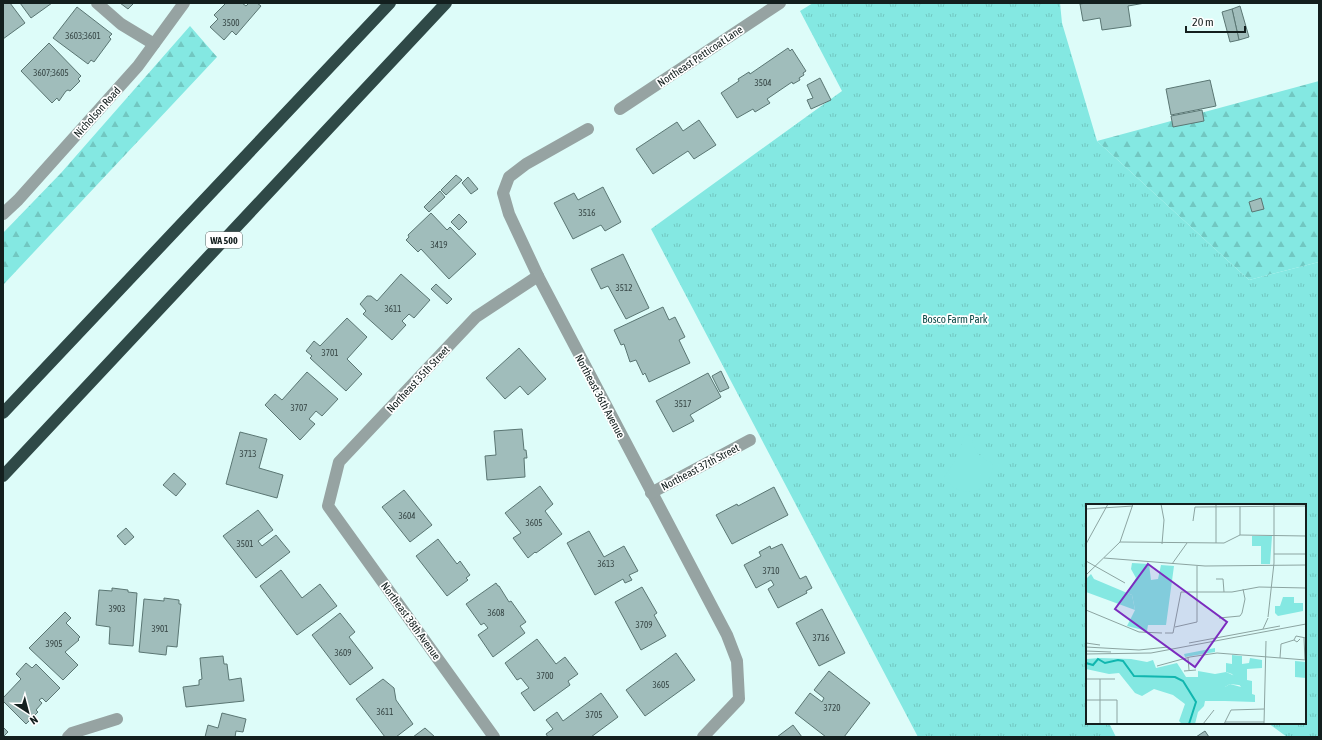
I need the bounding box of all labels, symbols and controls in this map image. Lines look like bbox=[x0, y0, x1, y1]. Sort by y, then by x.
scale bar bbox=[1186, 8, 1245, 34]
text: 20 m bbox=[1192, 15, 1214, 29]
house number: 3500 bbox=[223, 18, 239, 28]
street label: Northeast Petticoat Lane bbox=[655, 23, 745, 89]
house number: 3603;3601 bbox=[65, 31, 101, 41]
house number: 3607;3605 bbox=[33, 68, 69, 78]
house number: 3504 bbox=[755, 78, 771, 88]
street label: Nicholson Road bbox=[71, 84, 123, 140]
house number: 3516 bbox=[579, 208, 595, 218]
road number: WA 500 bbox=[206, 232, 242, 248]
house number: 3419 bbox=[431, 240, 447, 250]
house number: 3512 bbox=[616, 283, 632, 293]
house number: 3611 bbox=[385, 304, 401, 314]
park label: Bosco Farm Park bbox=[922, 313, 988, 325]
street label: Northeast 35th Street bbox=[384, 343, 452, 415]
house number: 3701 bbox=[322, 348, 338, 358]
street label: Northeast 36th Avenue bbox=[573, 352, 627, 440]
house number: 3517 bbox=[675, 399, 691, 409]
house number: 3707 bbox=[291, 403, 307, 413]
street label: Northeast 37th Street bbox=[659, 441, 741, 493]
house number: 3713 bbox=[240, 449, 256, 459]
inset map bbox=[1086, 504, 1306, 724]
house number: 3604 bbox=[399, 511, 415, 521]
house number: 3605 bbox=[526, 518, 542, 528]
house number: 3501 bbox=[237, 539, 253, 549]
house number: 3613 bbox=[598, 559, 614, 569]
house number: 3710 bbox=[763, 566, 779, 576]
street label: Northeast 38th Avenue bbox=[379, 580, 443, 662]
house number: 3903 bbox=[109, 604, 125, 614]
house number: 3608 bbox=[488, 608, 504, 618]
house number: 3709 bbox=[636, 620, 652, 630]
house number: 3901 bbox=[152, 624, 168, 634]
house number: 3716 bbox=[813, 633, 829, 643]
house number: 3905 bbox=[46, 639, 62, 649]
house number: 3609 bbox=[335, 648, 351, 658]
house number: 3700 bbox=[537, 671, 553, 681]
house number: 3605 bbox=[653, 680, 669, 690]
north arrow bbox=[8, 692, 48, 732]
house number: 3720 bbox=[824, 703, 840, 713]
house number: 3611 bbox=[377, 707, 393, 717]
house number: 3705 bbox=[586, 710, 602, 720]
text: N bbox=[28, 713, 40, 727]

